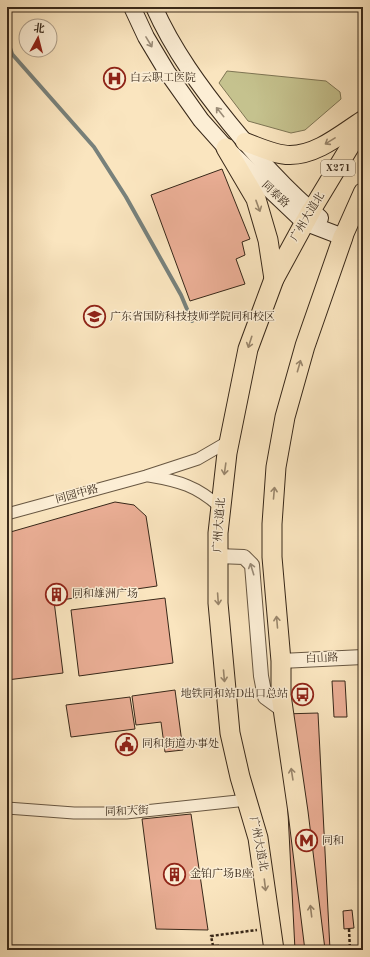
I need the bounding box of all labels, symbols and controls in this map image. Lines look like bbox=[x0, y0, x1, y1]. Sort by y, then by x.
north arrow bbox=[18, 18, 58, 58]
text: 北 bbox=[33, 22, 45, 36]
one-way arrow bbox=[145, 36, 153, 47]
hospital icon: 白云职工医院 bbox=[101, 65, 127, 91]
place label: 白云职工医院 bbox=[130, 71, 196, 84]
one-way arrow bbox=[216, 107, 225, 118]
one-way arrow bbox=[325, 137, 336, 145]
road number: X271 bbox=[321, 160, 355, 176]
street label: 同泰路 bbox=[259, 178, 292, 210]
street label: 广州大道北 bbox=[287, 190, 327, 243]
one-way arrow bbox=[255, 200, 263, 212]
school or university icon: 广东省国防科技技师学院同和校区 bbox=[82, 304, 108, 330]
place label: 广东省国防科技技师学院同和校区 bbox=[110, 310, 275, 323]
one-way arrow bbox=[246, 335, 253, 348]
one-way arrow bbox=[296, 359, 304, 372]
one-way arrow bbox=[221, 462, 229, 475]
street label: 同园中路 bbox=[54, 482, 100, 506]
one-way arrow bbox=[270, 487, 277, 500]
street label: 广州大道北 bbox=[211, 497, 227, 553]
one-way arrow bbox=[248, 562, 255, 575]
building icon: 同和雄洲广场 bbox=[43, 581, 69, 607]
place label: 同和雄洲广场 bbox=[72, 587, 138, 600]
one-way arrow bbox=[215, 592, 222, 605]
one-way arrow bbox=[273, 616, 280, 629]
street label: 白山路 bbox=[305, 651, 339, 665]
one-way arrow bbox=[220, 669, 228, 682]
bus stop icon: 地铁同和站D出口总站 bbox=[290, 681, 316, 707]
place label: 地铁同和站D出口总站 bbox=[180, 687, 288, 700]
public building icon: 同和街道办事处 bbox=[113, 731, 139, 757]
place label: 同和街道办事处 bbox=[142, 737, 219, 750]
one-way arrow bbox=[288, 768, 296, 781]
street label: 同和大街 bbox=[105, 804, 149, 818]
street label: 广州大道北 bbox=[247, 816, 271, 872]
metro station icon: 同和 bbox=[294, 828, 320, 854]
place label: 同和 bbox=[322, 834, 344, 847]
building icon: 金铂广场B座 bbox=[162, 861, 188, 887]
place label: 金铂广场B座 bbox=[190, 867, 253, 880]
one-way arrow bbox=[261, 878, 269, 891]
one-way arrow bbox=[307, 905, 315, 918]

